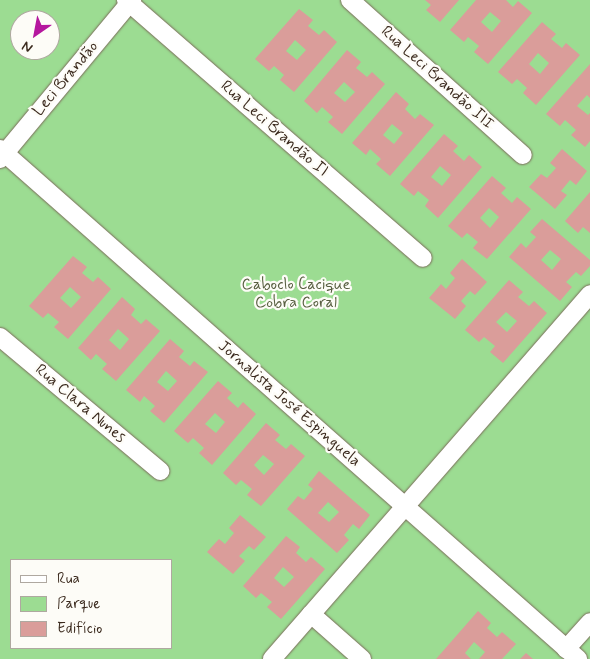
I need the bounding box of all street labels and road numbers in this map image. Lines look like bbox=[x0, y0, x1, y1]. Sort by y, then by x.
street label: Rua Leci Brandão III bbox=[375, 21, 499, 135]
street label: Leci Brandão bbox=[29, 37, 103, 121]
street label: Rua Leci Brandão II bbox=[213, 75, 335, 183]
street label: Jornalista José Espinguela bbox=[214, 337, 364, 471]
street label: Rua Clara Nunes bbox=[31, 361, 129, 447]

